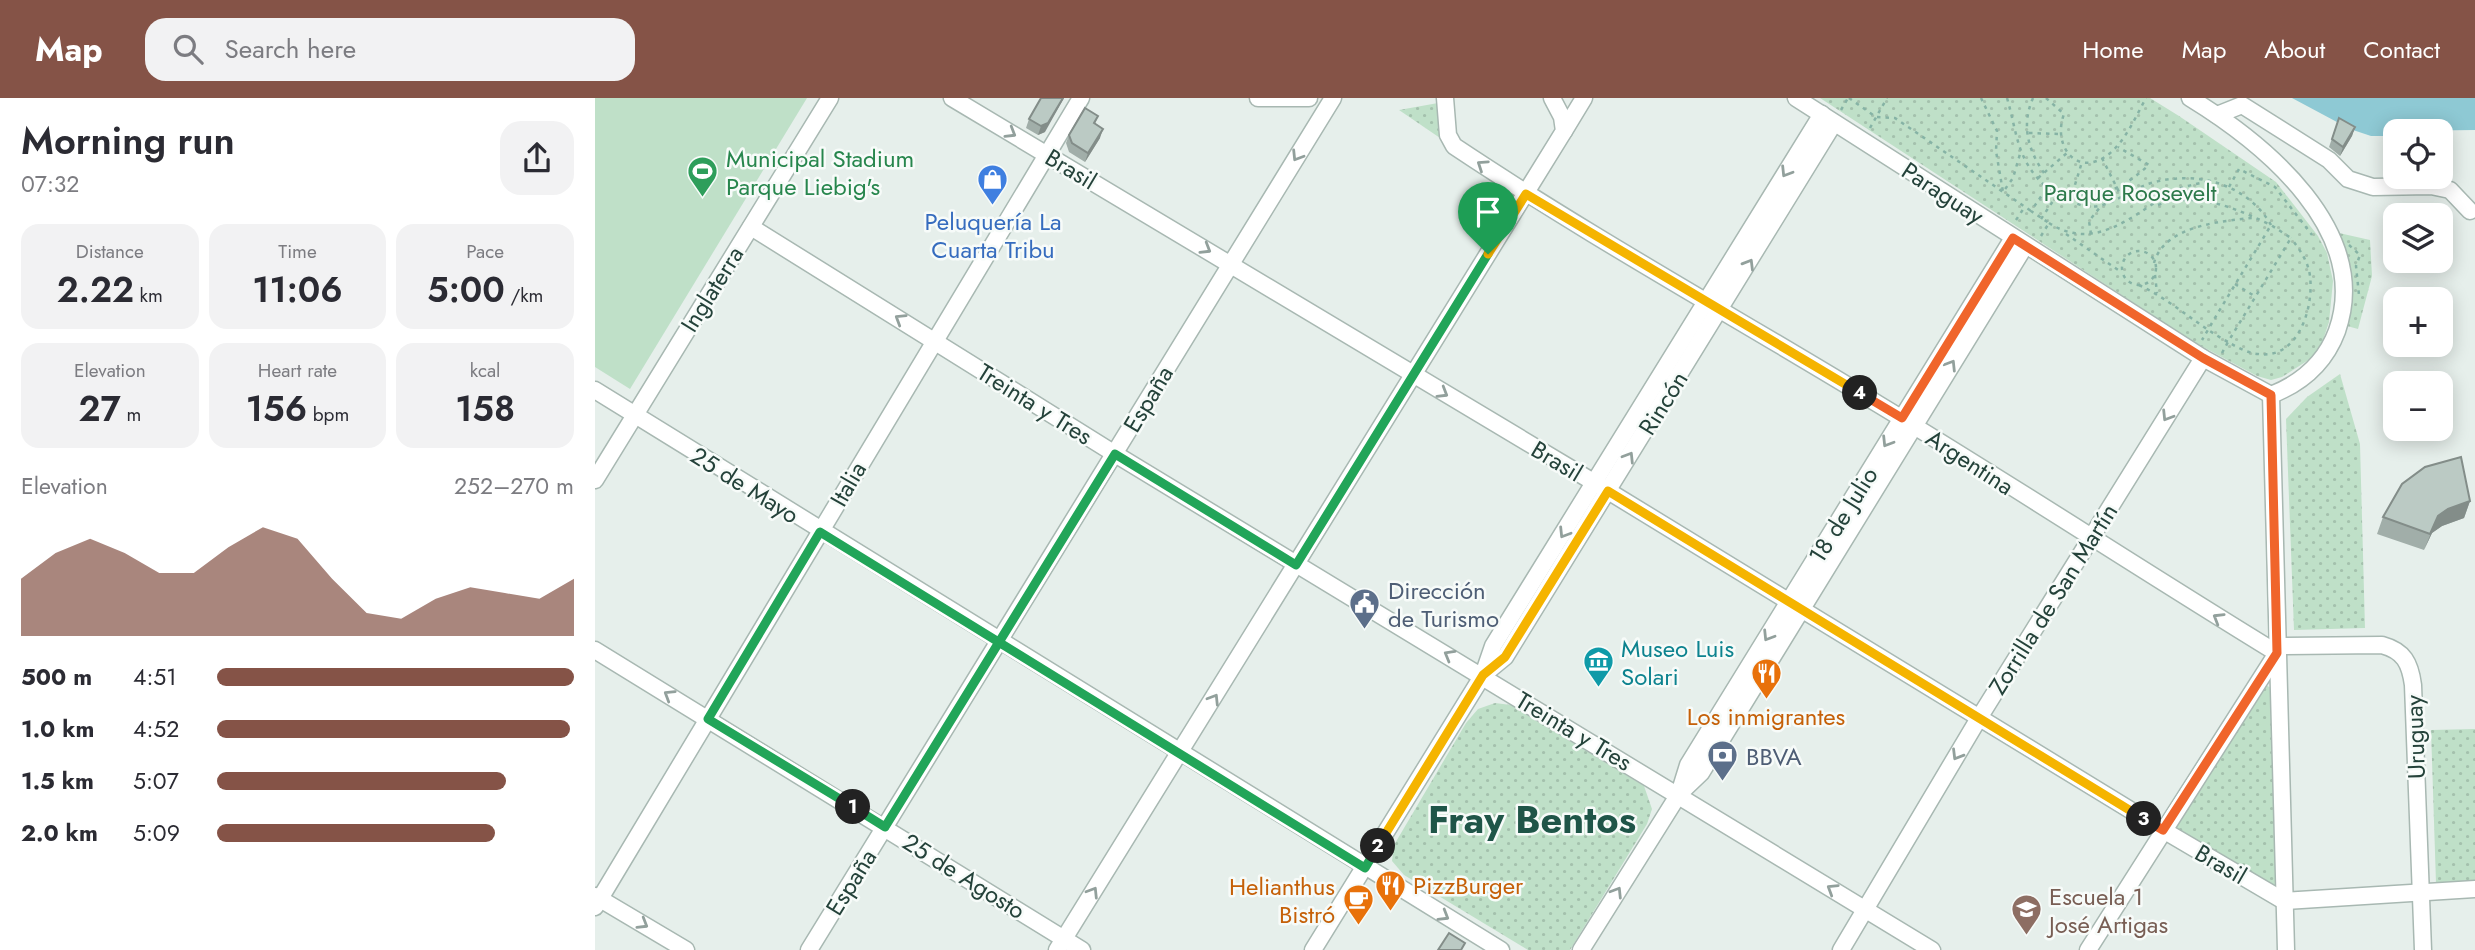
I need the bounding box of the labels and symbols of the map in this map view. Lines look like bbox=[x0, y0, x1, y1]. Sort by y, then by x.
one-way arrow bbox=[1003, 125, 1016, 138]
street label: Brasil bbox=[1039, 140, 1103, 198]
place label: Municipal Stadium Parque Liebig's bbox=[726, 141, 914, 204]
one-way arrow bbox=[1292, 148, 1305, 161]
street label: Paraguay bbox=[1895, 153, 1991, 233]
sports icon: Municipal Stadium Parque Liebig's bbox=[686, 155, 720, 199]
one-way arrow bbox=[1477, 160, 1490, 173]
shop icon: Peluquería La Cuarta Tribu bbox=[976, 162, 1010, 206]
one-way arrow bbox=[1782, 165, 1795, 178]
park label: Parque Roosevelt bbox=[2044, 175, 2217, 210]
pin bbox=[1458, 182, 1518, 254]
place label: Peluquería La Cuarta Tribu bbox=[924, 204, 1062, 267]
street label: Inglaterra bbox=[672, 239, 752, 339]
one-way arrow bbox=[1199, 241, 1212, 254]
one-way arrow bbox=[1740, 258, 1753, 271]
one-way arrow bbox=[894, 315, 907, 328]
street label: Treinta y Tres bbox=[971, 355, 1099, 453]
street label: España bbox=[1114, 359, 1182, 439]
one-way arrow bbox=[1943, 360, 1956, 373]
street label: Rincón bbox=[1630, 364, 1696, 442]
pin: 4 bbox=[1843, 376, 1877, 410]
one-way arrow bbox=[1435, 385, 1448, 398]
one-way arrow bbox=[2162, 409, 2175, 422]
street label: Argentina bbox=[1919, 420, 2021, 504]
street label: Brasil bbox=[1525, 432, 1589, 490]
one-way arrow bbox=[1883, 435, 1896, 448]
street label: 25 de Mayo bbox=[684, 438, 806, 532]
one-way arrow bbox=[1621, 452, 1634, 465]
street label: Italia bbox=[821, 455, 875, 513]
street label: 18 de Julio bbox=[1800, 460, 1886, 570]
street label: Zorrilla de San Martín bbox=[1980, 497, 2126, 701]
one-way arrow bbox=[1560, 525, 1573, 538]
place label: Dirección de Turismo bbox=[1388, 573, 1499, 636]
public building icon: Dirección de Turismo bbox=[1348, 587, 1382, 631]
one-way arrow bbox=[2213, 613, 2226, 626]
one-way arrow bbox=[1764, 628, 1777, 641]
place label: Museo Luis Solari bbox=[1621, 631, 1734, 694]
museum icon: Museo Luis Solari bbox=[1581, 645, 1615, 689]
one-way arrow bbox=[1444, 651, 1457, 664]
restaurant icon: Los inmigrantes bbox=[1749, 657, 1783, 701]
street label: Treinta y Tres bbox=[1509, 683, 1639, 779]
one-way arrow bbox=[664, 691, 677, 704]
one-way arrow bbox=[1206, 694, 1219, 707]
street label: Uruguay bbox=[2396, 694, 2434, 780]
place label: Los inmigrantes bbox=[1687, 699, 1845, 734]
bank icon: BBVA bbox=[1706, 739, 1740, 783]
place label: BBVA bbox=[1746, 739, 1802, 774]
one-way arrow bbox=[1952, 748, 1965, 761]
pin: 1 bbox=[835, 790, 871, 824]
district label: Fray Bentos bbox=[1428, 792, 1636, 847]
pin: 3 bbox=[2127, 802, 2161, 836]
street label: 25 de Agosto bbox=[896, 824, 1032, 928]
pin: 2 bbox=[1361, 828, 1395, 864]
street label: Brasil bbox=[2189, 835, 2253, 893]
street label: España bbox=[817, 842, 885, 922]
restaurant icon: PizzBurger bbox=[1373, 868, 1407, 912]
place label: PizzBurger bbox=[1413, 868, 1524, 903]
place label: Helianthus Bistró bbox=[1229, 869, 1335, 932]
place label: Escuela 1 José Artigas bbox=[2046, 879, 2168, 942]
cafe icon: Helianthus Bistró bbox=[1341, 883, 1375, 927]
one-way arrow bbox=[1826, 884, 1839, 897]
one-way arrow bbox=[1085, 887, 1098, 900]
one-way arrow bbox=[1609, 887, 1622, 900]
school or university icon: Escuela 1 José Artigas bbox=[2009, 893, 2043, 937]
one-way arrow bbox=[1436, 907, 1449, 920]
one-way arrow bbox=[635, 916, 648, 929]

